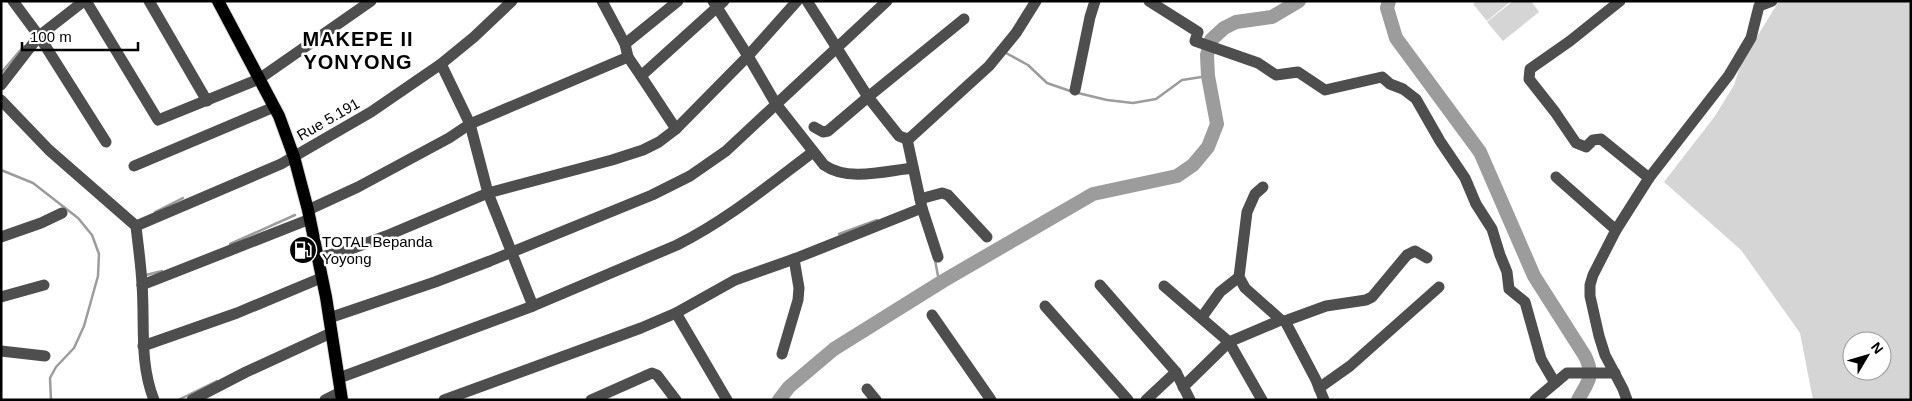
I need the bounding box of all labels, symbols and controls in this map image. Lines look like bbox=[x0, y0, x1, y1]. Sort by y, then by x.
scale bar bbox=[22, 20, 139, 52]
text: 100 m bbox=[30, 28, 72, 45]
district label: MAKEPE II YONYONG bbox=[302, 28, 414, 73]
street label: Rue 5.191 bbox=[294, 94, 362, 144]
place label: TOTAL Bepanda Yoyong bbox=[322, 233, 433, 267]
fuel station icon: TOTAL Bepanda Yoyong bbox=[288, 235, 318, 265]
north arrow bbox=[1842, 331, 1892, 381]
text: N bbox=[1868, 339, 1887, 357]

